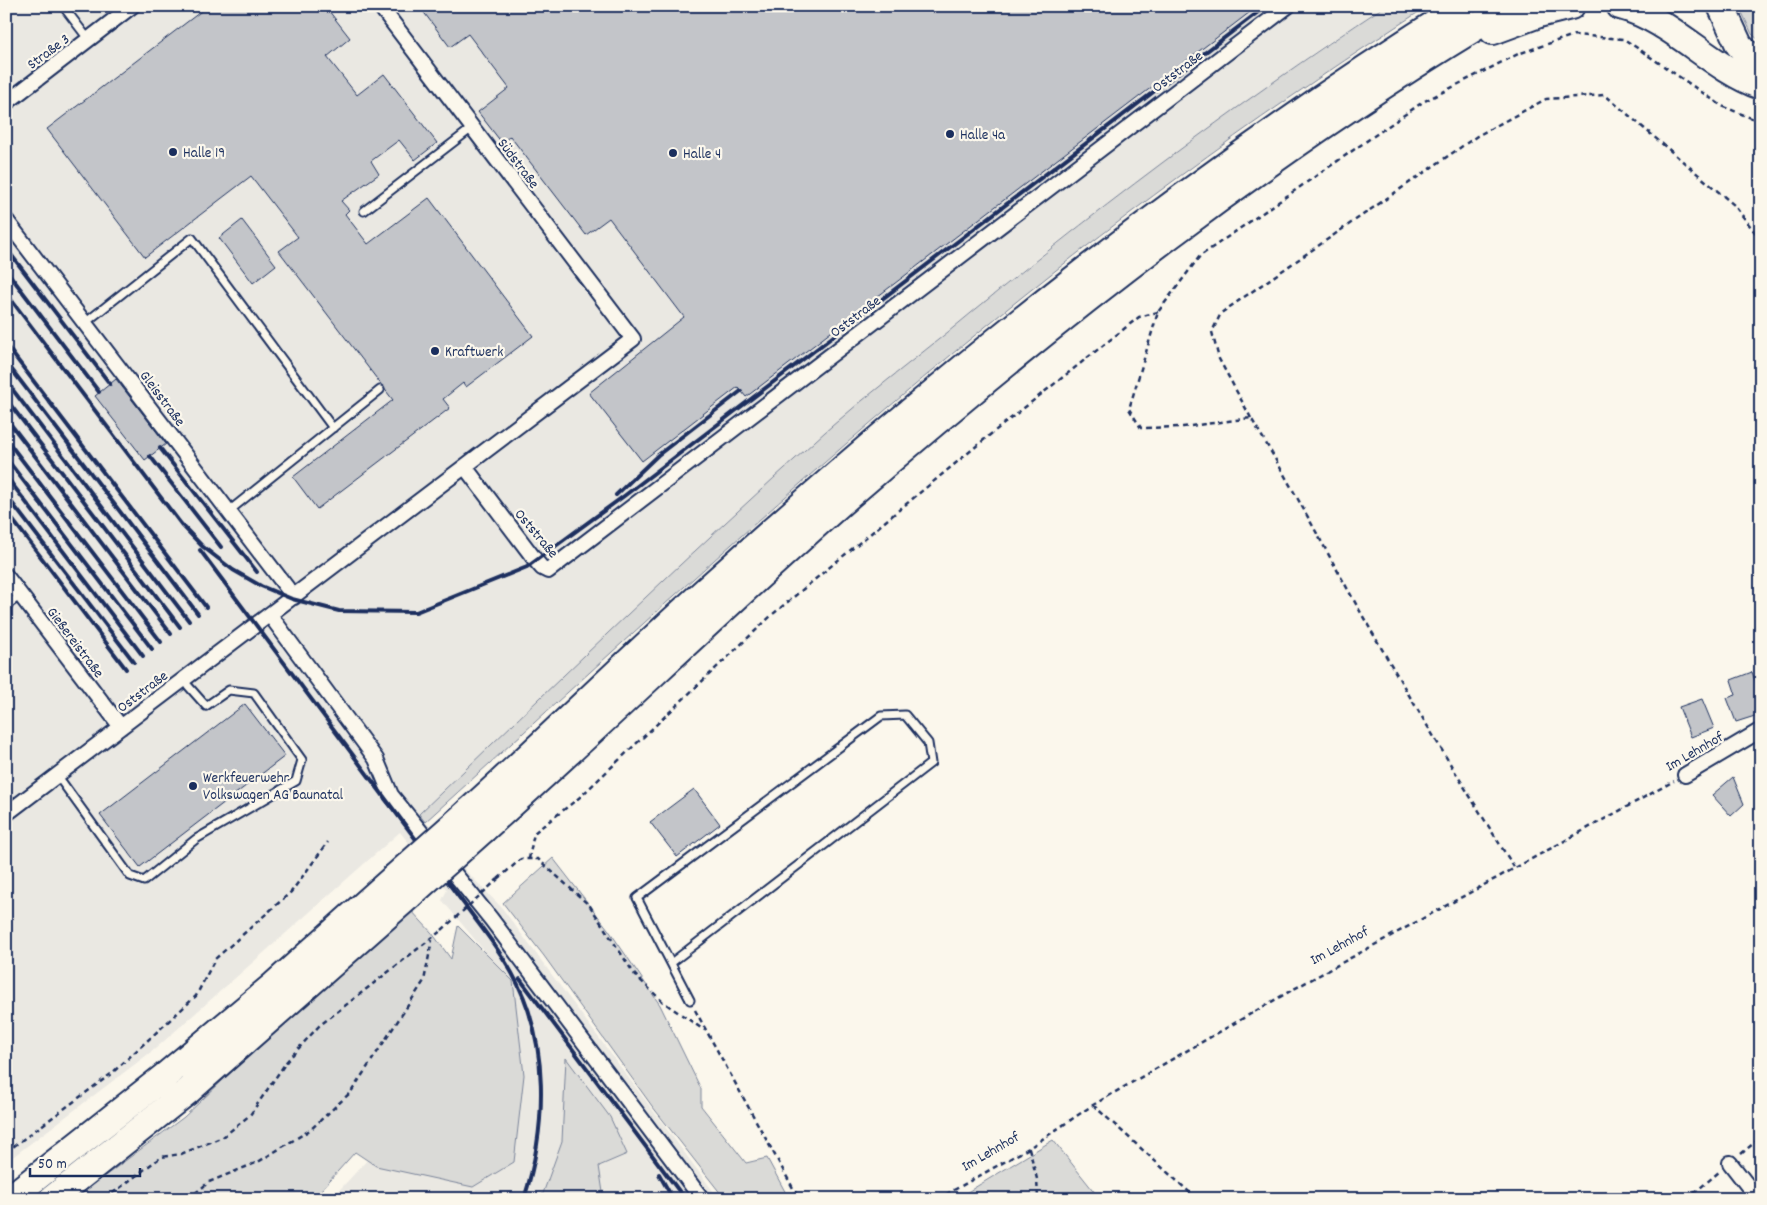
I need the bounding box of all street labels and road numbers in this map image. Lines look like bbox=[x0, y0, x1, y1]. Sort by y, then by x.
street label: Straße 3 bbox=[23, 29, 75, 76]
street label: Oststraße bbox=[1148, 46, 1209, 99]
street label: Südstraße bbox=[491, 134, 544, 194]
street label: Oststraße bbox=[826, 291, 887, 344]
street label: Gleisstraße bbox=[133, 367, 190, 432]
street label: Oststraße bbox=[508, 505, 563, 564]
street label: Gießereistraße bbox=[40, 603, 109, 684]
street label: Oststraße bbox=[113, 666, 174, 719]
street label: Im Lehnhof bbox=[1662, 727, 1729, 778]
street label: Im Lehnhof bbox=[1307, 921, 1374, 972]
street label: Im Lehnhof bbox=[958, 1127, 1025, 1178]

